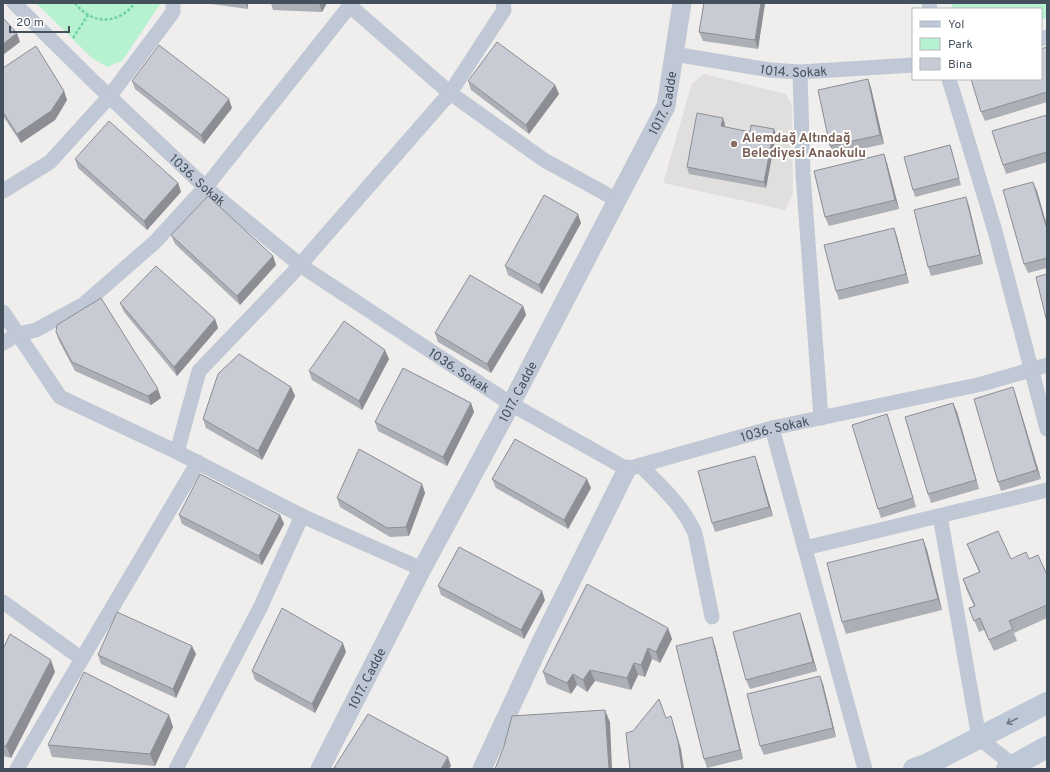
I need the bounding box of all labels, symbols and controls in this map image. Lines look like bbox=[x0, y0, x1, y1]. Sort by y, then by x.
scale bar bbox=[10, 8, 69, 34]
legend bbox=[912, 8, 1042, 80]
text: 20 m bbox=[16, 15, 44, 31]
text: Yol bbox=[948, 17, 964, 33]
text: Park bbox=[948, 37, 973, 53]
text: Bina bbox=[948, 57, 972, 73]
street label: 1014. Sokak bbox=[759, 62, 828, 82]
street label: 1017. Cadde bbox=[646, 70, 681, 138]
place label: Alemdağ Altındağ Belediyesi Anaokulu bbox=[742, 131, 866, 162]
marker: Alemdağ Altındağ Belediyesi Anaokulu bbox=[729, 139, 739, 149]
street label: 1036. Sokak bbox=[165, 152, 228, 210]
street label: 1036. Sokak bbox=[425, 346, 492, 398]
street label: 1017. Cadde bbox=[497, 359, 542, 426]
street label: 1036. Sokak bbox=[739, 414, 811, 446]
street label: 1017. Cadde bbox=[346, 646, 390, 712]
one-way arrow bbox=[1007, 717, 1019, 725]

